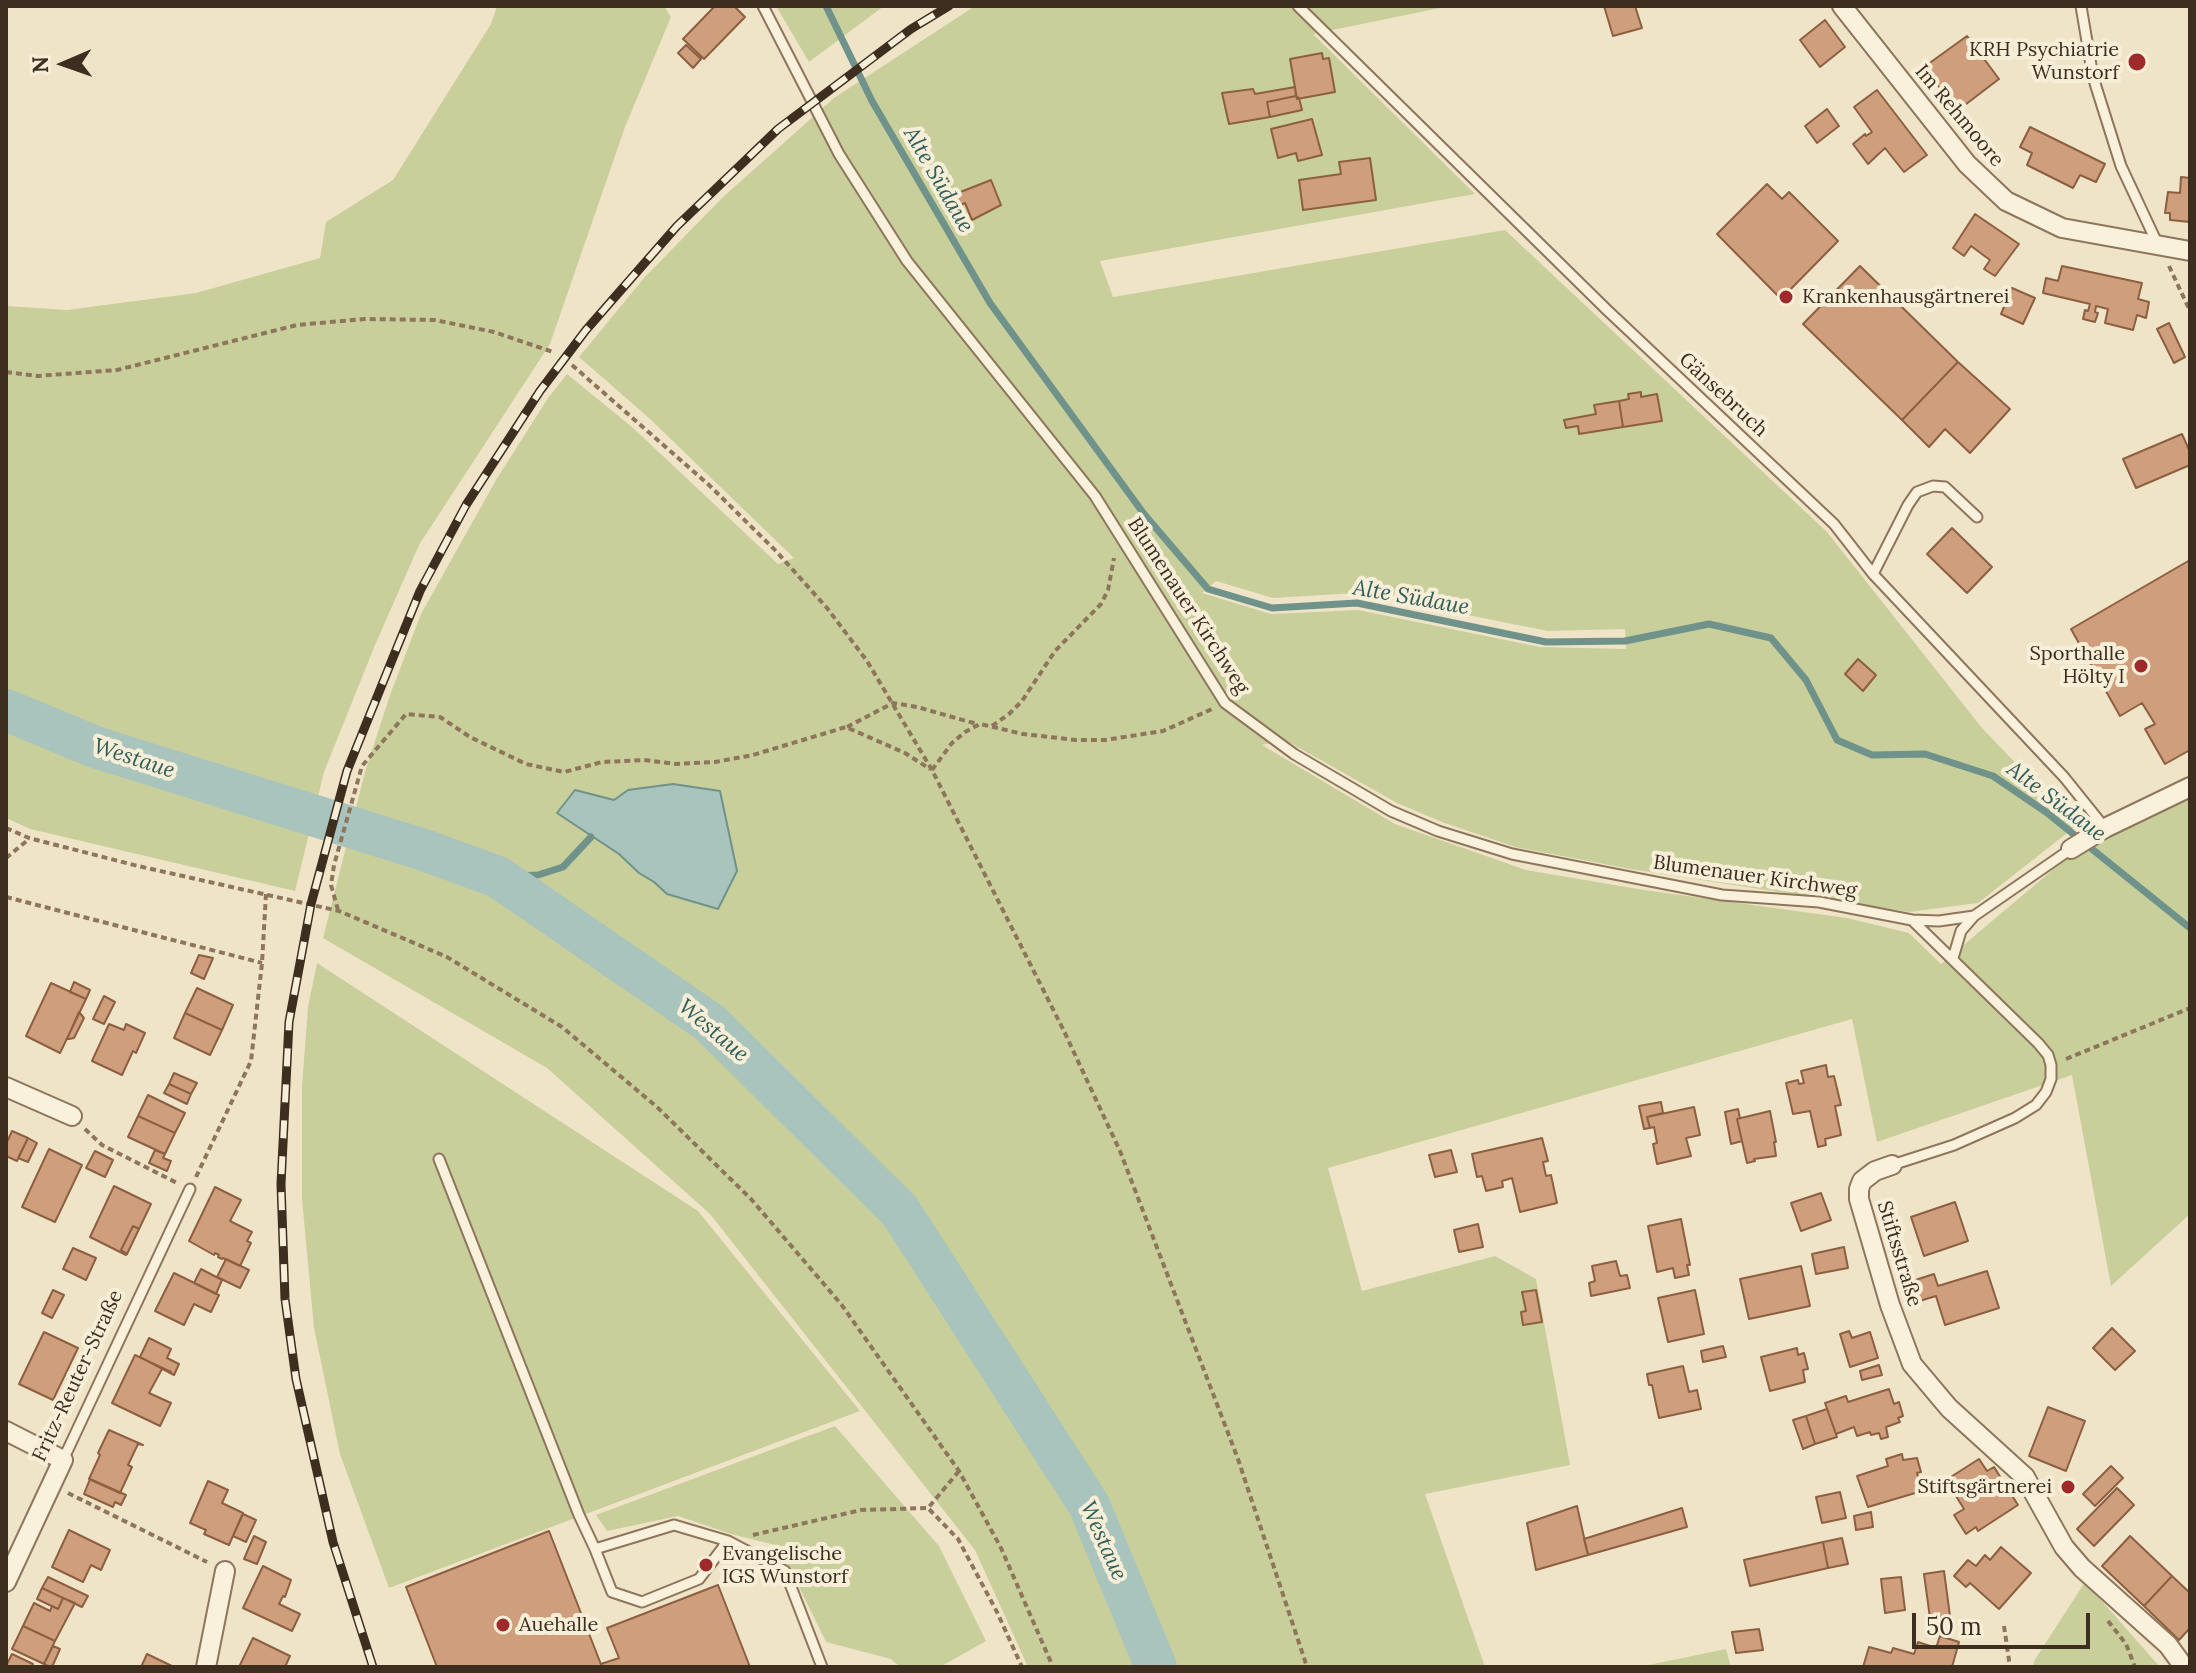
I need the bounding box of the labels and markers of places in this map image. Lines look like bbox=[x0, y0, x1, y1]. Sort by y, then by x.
place label: KRH Psychiatrie Wunstorf bbox=[1969, 38, 2119, 85]
marker: KRH Psychiatrie Wunstorf bbox=[2126, 51, 2148, 73]
place label: Krankenhausgärtnerei bbox=[1802, 285, 2009, 309]
marker: Krankenhausgärtnerei bbox=[1777, 288, 1795, 306]
place label: Sporthalle Hölty I bbox=[2030, 642, 2125, 689]
marker: Sporthalle Hölty I bbox=[2132, 657, 2150, 675]
place label: Stiftsgärtnerei bbox=[1918, 1475, 2052, 1499]
marker: Stiftsgärtnerei bbox=[2059, 1478, 2077, 1496]
place label: Evangelische IGS Wunstorf bbox=[722, 1542, 848, 1589]
marker: Evangelische IGS Wunstorf bbox=[697, 1556, 715, 1574]
place label: Auehalle bbox=[519, 1613, 598, 1637]
marker: Auehalle bbox=[494, 1616, 512, 1634]

